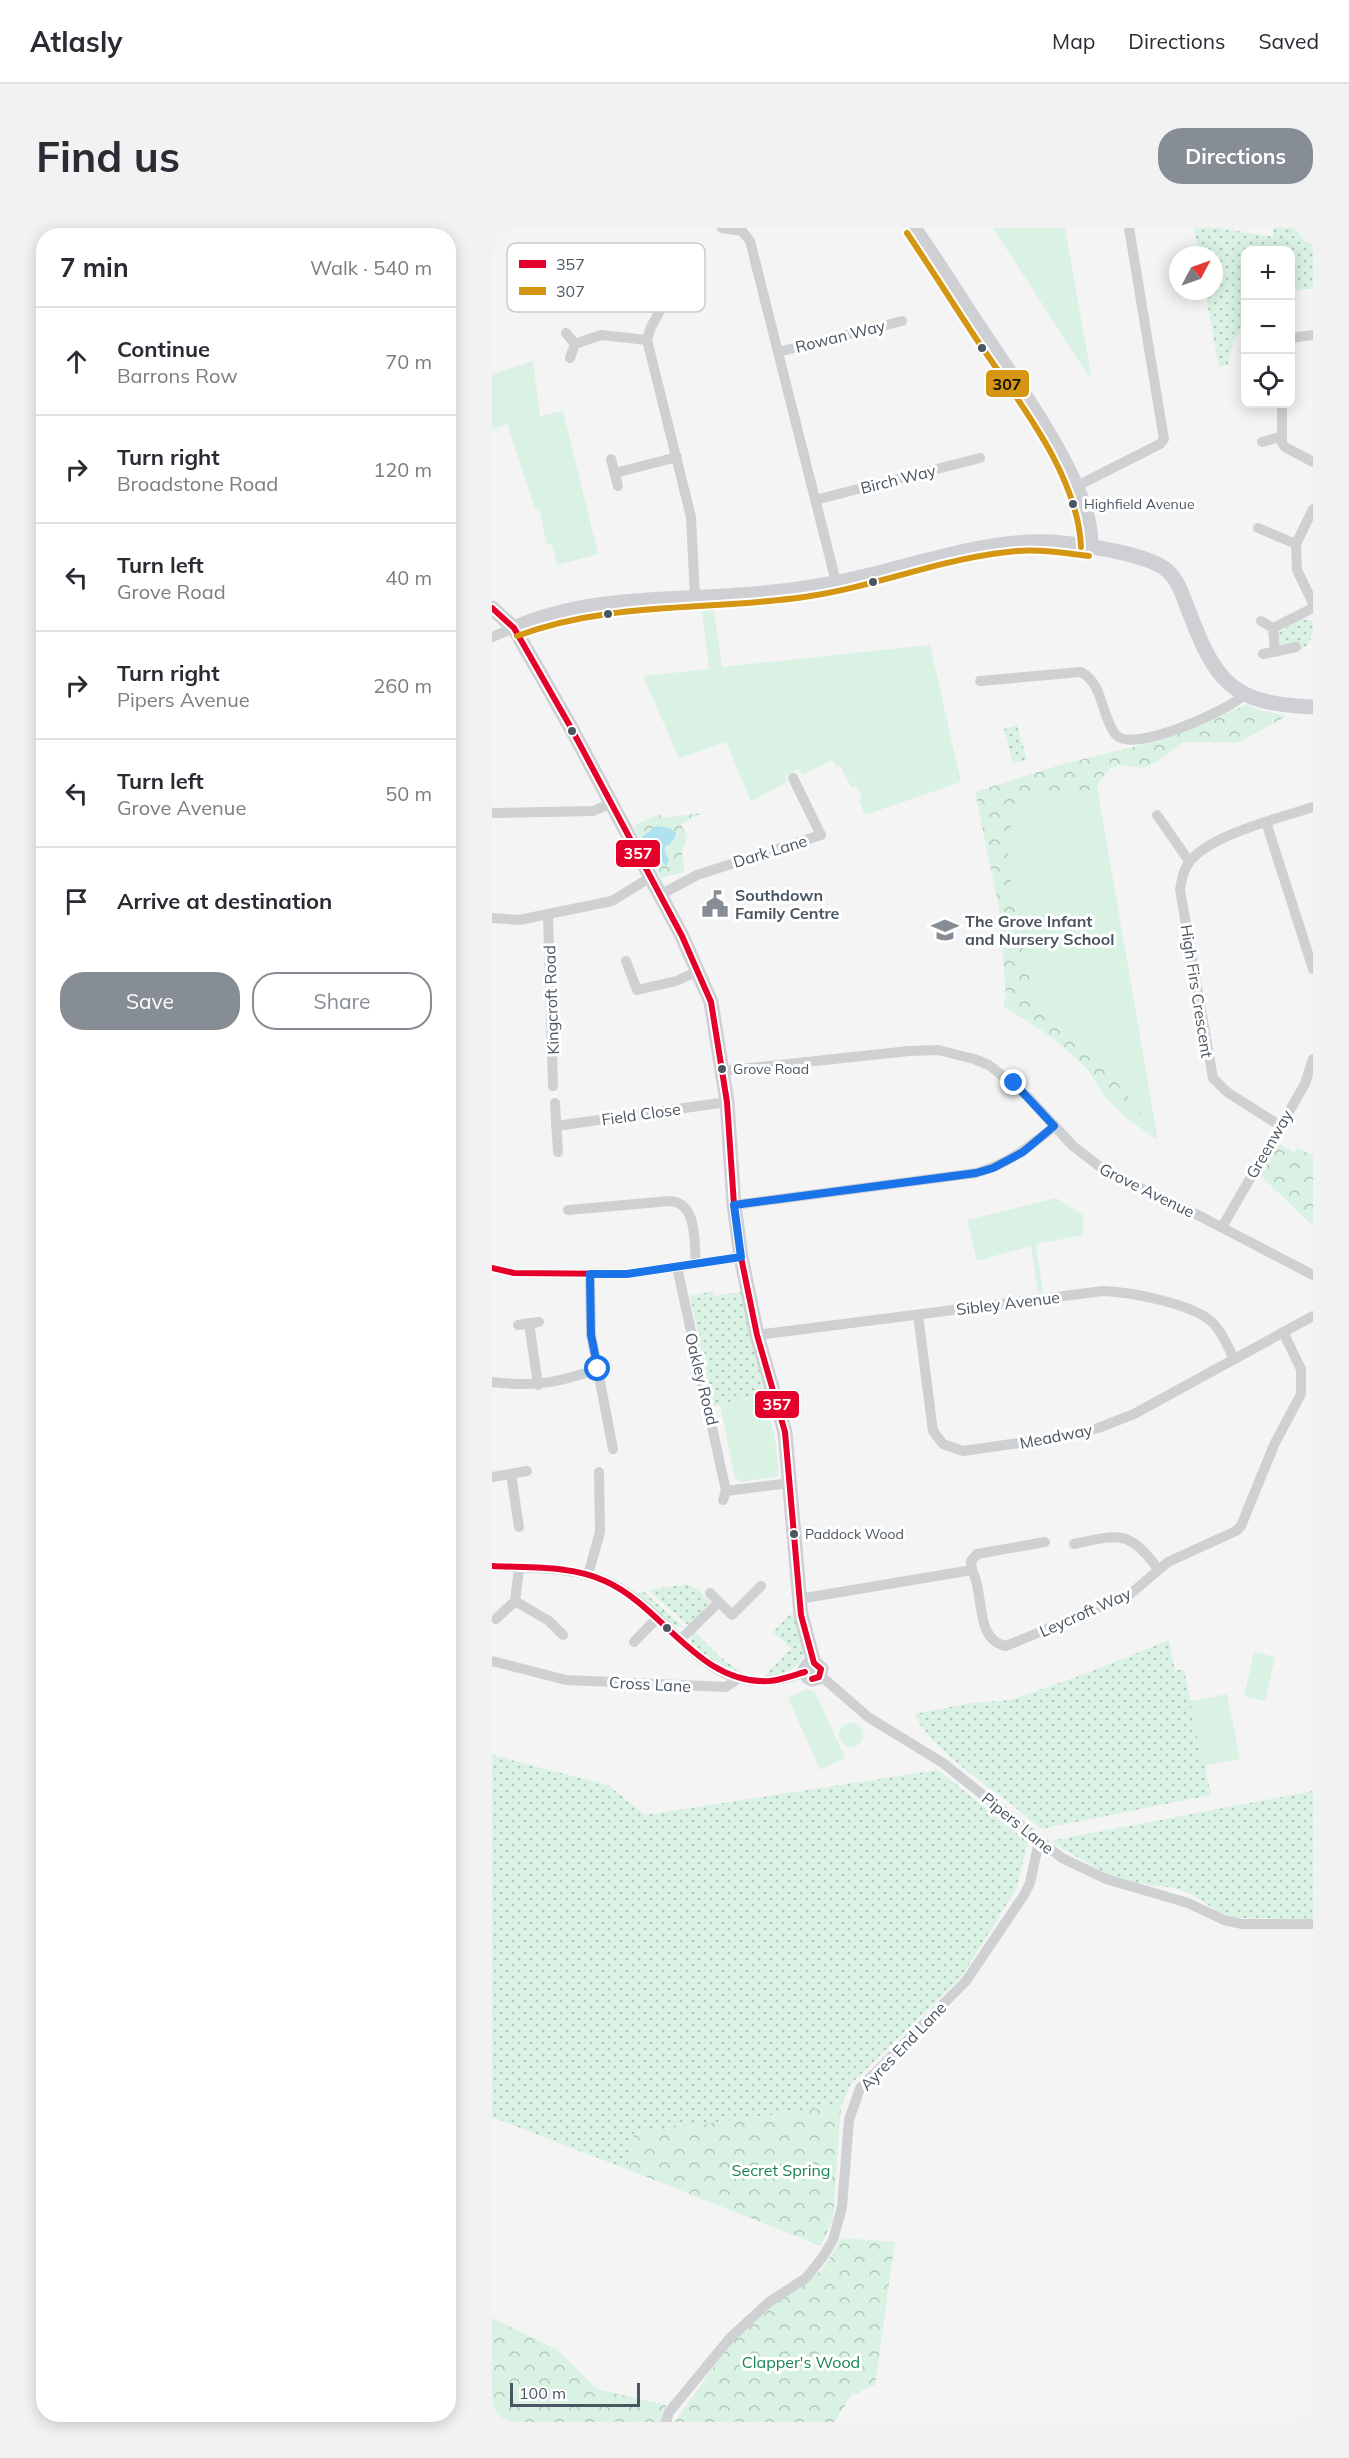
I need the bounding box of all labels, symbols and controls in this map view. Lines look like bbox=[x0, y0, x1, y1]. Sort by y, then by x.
text: Atlasly bbox=[30, 24, 122, 59]
text: Map bbox=[1052, 28, 1095, 54]
text: Directions bbox=[1128, 28, 1225, 54]
text: Saved bbox=[1258, 28, 1319, 54]
button: Directions bbox=[1158, 128, 1313, 184]
text: Find us bbox=[36, 130, 180, 183]
legend bbox=[507, 243, 705, 312]
north arrow bbox=[1169, 246, 1223, 300]
map controls bbox=[1241, 246, 1295, 408]
button: + bbox=[1241, 246, 1295, 300]
text: 7 min bbox=[60, 251, 129, 284]
text: 357 bbox=[556, 254, 585, 274]
text: Walk · 540 m bbox=[310, 255, 432, 280]
text: 307 bbox=[556, 281, 585, 301]
button: − bbox=[1241, 300, 1295, 354]
street label: Rowan Way bbox=[793, 315, 887, 357]
text: Continue bbox=[117, 335, 210, 363]
unlabelled marker bbox=[976, 342, 988, 354]
icon: ahead bbox=[60, 345, 93, 378]
text: 70 m bbox=[385, 349, 432, 374]
button: locate bbox=[1241, 354, 1295, 408]
text: Barrons Row bbox=[117, 363, 238, 388]
line badge: 307 bbox=[985, 369, 1030, 398]
text: 307 bbox=[993, 374, 1021, 394]
text: Turn right bbox=[117, 443, 220, 471]
icon: right bbox=[60, 453, 93, 486]
text: 120 m bbox=[373, 457, 432, 482]
street label: Birch Way bbox=[858, 460, 938, 498]
text: Broadstone Road bbox=[117, 471, 278, 496]
place label: Highfield Avenue bbox=[1084, 495, 1195, 513]
marker: Highfield Avenue bbox=[1067, 498, 1079, 510]
text: Turn left bbox=[117, 551, 204, 579]
icon: left bbox=[60, 561, 93, 594]
text: 40 m bbox=[385, 565, 432, 590]
unlabelled marker bbox=[867, 576, 879, 588]
text: Grove Road bbox=[117, 579, 226, 604]
unlabelled marker bbox=[602, 608, 614, 620]
text: Turn right bbox=[117, 659, 220, 687]
icon: right bbox=[60, 669, 93, 702]
text: 260 m bbox=[373, 673, 432, 698]
text: Pipers Avenue bbox=[117, 687, 250, 712]
unlabelled marker bbox=[566, 725, 578, 737]
text: Turn left bbox=[117, 767, 204, 795]
icon: left bbox=[60, 777, 93, 810]
text: 50 m bbox=[385, 781, 432, 806]
text: Grove Avenue bbox=[117, 795, 246, 820]
street label: Dark Lane bbox=[731, 830, 809, 872]
line badge: 357 bbox=[615, 839, 661, 868]
text: 357 bbox=[624, 843, 652, 863]
icon: arrive bbox=[60, 885, 93, 918]
place label: Southdown Family Centre bbox=[735, 885, 840, 923]
text: Arrive at destination bbox=[117, 887, 332, 915]
public building icon: Southdown Family Centre bbox=[700, 889, 730, 919]
place label: The Grove Infant and Nursery School bbox=[965, 911, 1114, 949]
school or university icon: The Grove Infant and Nursery School bbox=[930, 915, 960, 945]
street label: High Firs Crescent bbox=[1177, 923, 1217, 1059]
street label: Kingcroft Road bbox=[539, 945, 563, 1055]
button: Save bbox=[60, 972, 240, 1030]
button: Share bbox=[252, 972, 432, 1030]
place label: Grove Road bbox=[733, 1060, 809, 1078]
marker: Grove Road bbox=[716, 1063, 728, 1075]
route end bbox=[1000, 1069, 1026, 1095]
street label: Field Close bbox=[600, 1099, 682, 1129]
street label: Greenway bbox=[1241, 1106, 1297, 1182]
street label: Grove Avenue bbox=[1096, 1158, 1198, 1222]
street label: Sibley Avenue bbox=[955, 1287, 1061, 1319]
street label: Oakley Road bbox=[681, 1331, 723, 1427]
route start bbox=[584, 1355, 610, 1381]
line badge: 357 bbox=[754, 1390, 800, 1419]
text: 357 bbox=[763, 1394, 791, 1414]
street label: Meadway bbox=[1018, 1419, 1094, 1453]
place label: Paddock Wood bbox=[805, 1525, 904, 1543]
marker: Paddock Wood bbox=[788, 1528, 800, 1540]
street label: Leycroft Way bbox=[1036, 1583, 1134, 1641]
unlabelled marker bbox=[661, 1622, 673, 1634]
street label: Cross Lane bbox=[608, 1672, 692, 1696]
street label: Pipers Lane bbox=[978, 1788, 1058, 1858]
street label: Ayres End Lane bbox=[856, 1998, 950, 2094]
park label: Secret Spring bbox=[732, 2160, 830, 2180]
park label: Clapper's Wood bbox=[742, 2352, 860, 2372]
scale bar bbox=[510, 2380, 640, 2408]
text: 100 m bbox=[519, 2383, 566, 2403]

